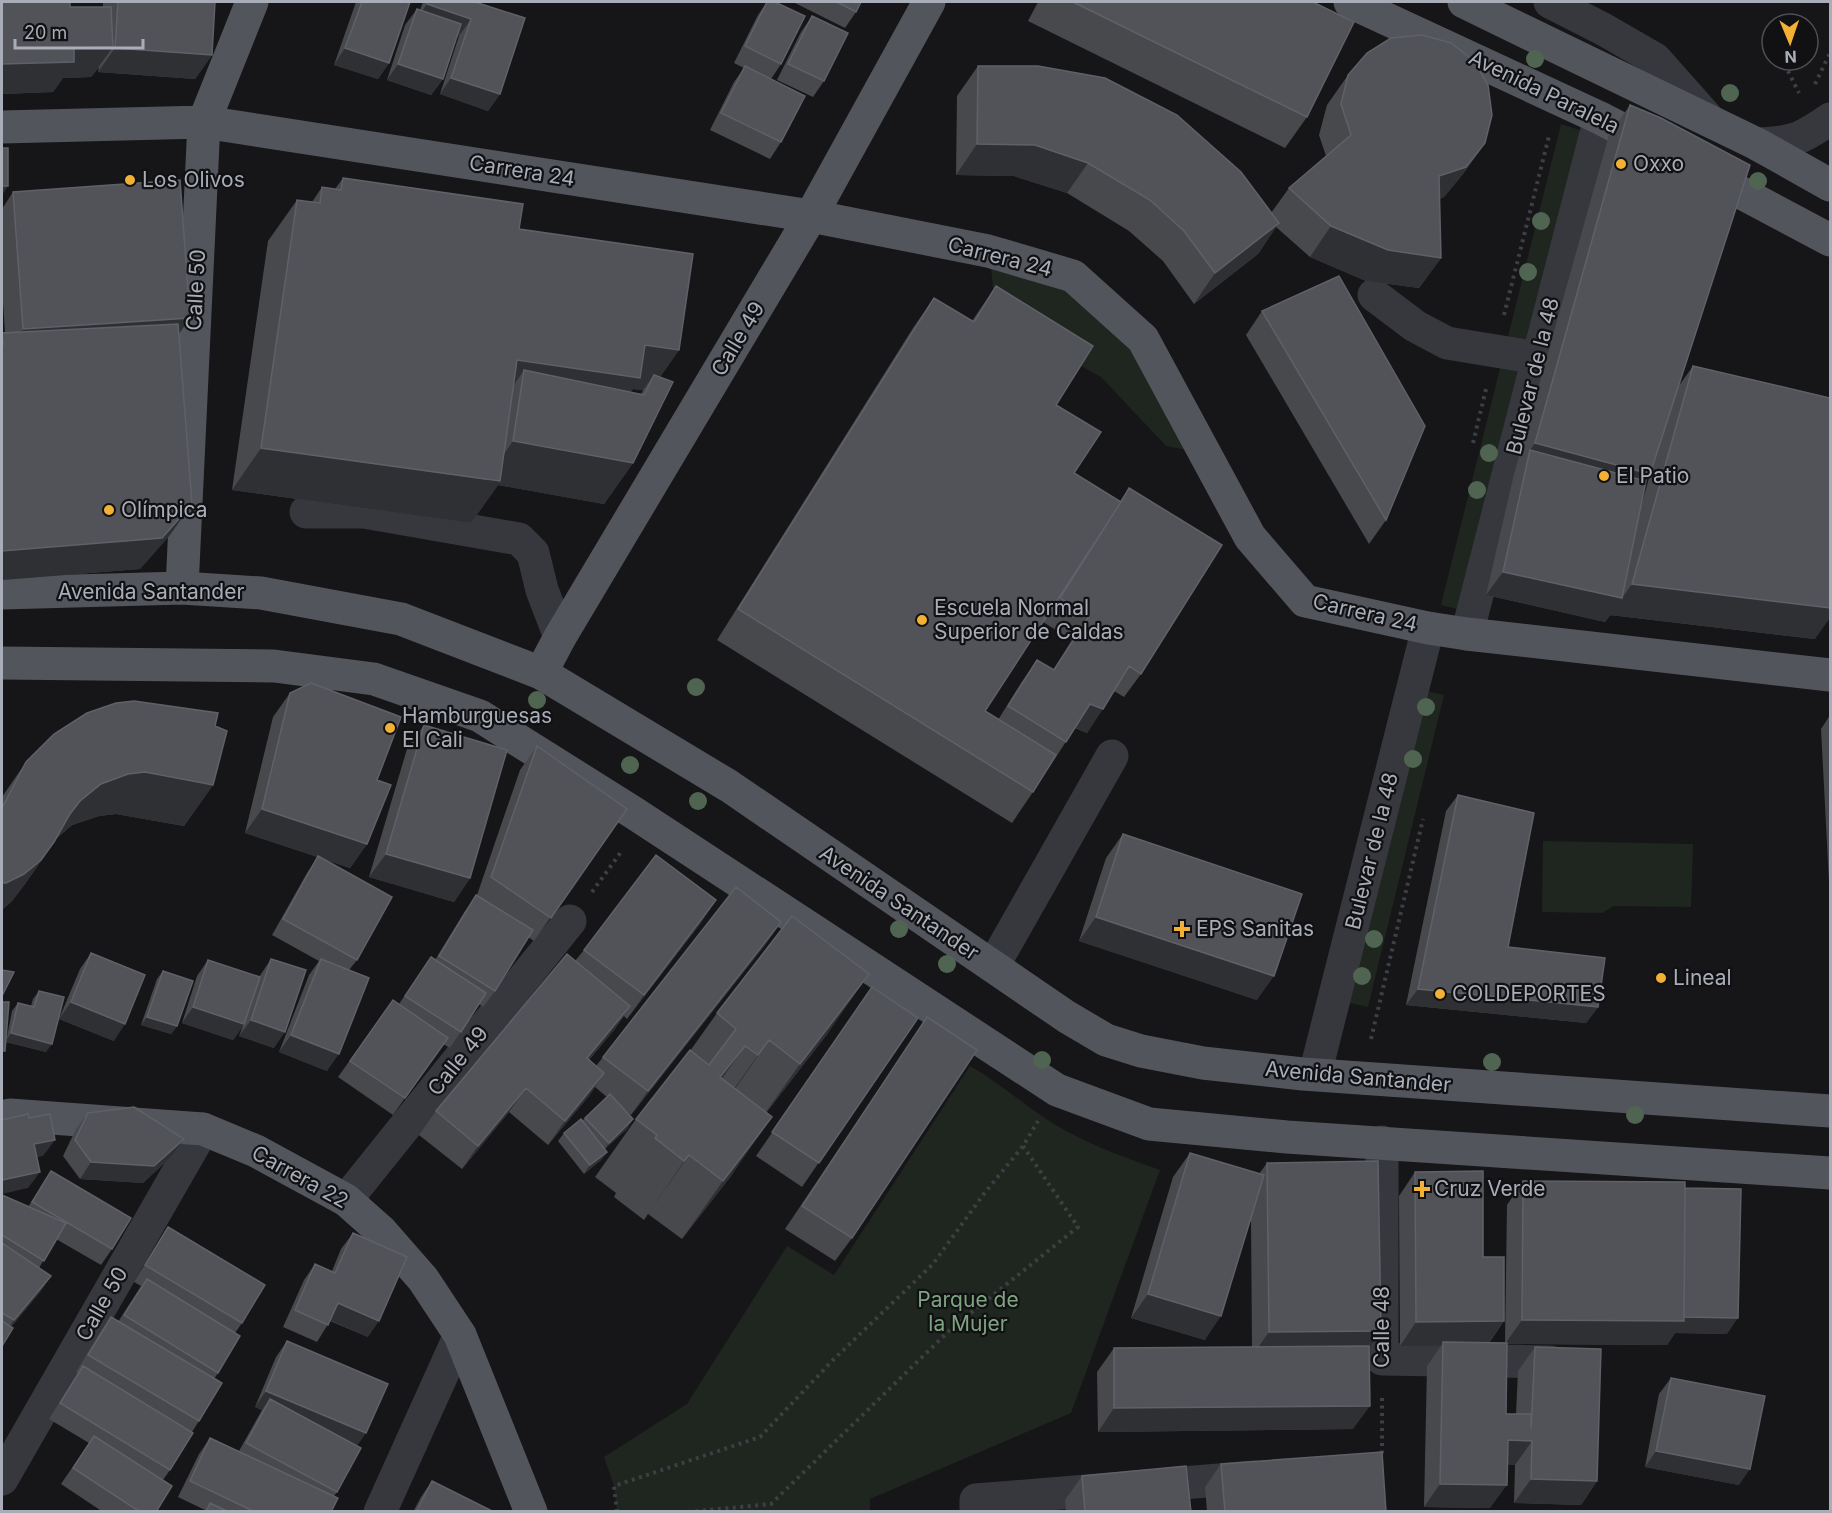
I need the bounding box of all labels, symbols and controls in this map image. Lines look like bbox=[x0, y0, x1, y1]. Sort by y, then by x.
scale bar bbox=[15, 12, 142, 50]
north arrow bbox=[1760, 12, 1820, 72]
text: 20 m bbox=[24, 22, 67, 43]
street label: Avenida Paralela bbox=[1465, 44, 1623, 139]
text: N bbox=[1784, 47, 1797, 67]
street label: Carrera 24 bbox=[467, 150, 577, 191]
place label: Oxxo bbox=[1633, 151, 1684, 176]
marker: Oxxo bbox=[1614, 157, 1628, 171]
place label: Los Olivos bbox=[142, 167, 245, 192]
marker: Los Olivos bbox=[123, 173, 137, 187]
street label: Carrera 24 bbox=[945, 231, 1055, 282]
street label: Calle 50 bbox=[181, 249, 210, 331]
street label: Bulevar de la 48 bbox=[1501, 295, 1564, 457]
street label: Calle 49 bbox=[706, 297, 769, 380]
place label: El Patio bbox=[1616, 463, 1689, 488]
marker: El Patio bbox=[1597, 469, 1611, 483]
place label: Olímpica bbox=[121, 497, 208, 522]
marker: Olímpica bbox=[102, 503, 116, 517]
street label: Avenida Santander bbox=[58, 579, 244, 604]
street label: Carrera 24 bbox=[1310, 588, 1420, 637]
place label: Escuela Normal Superior de Caldas bbox=[934, 595, 1124, 644]
marker: Escuela Normal Superior de Caldas bbox=[915, 613, 929, 627]
place label: Hamburguesas El Cali bbox=[402, 703, 552, 752]
marker: Hamburguesas El Cali bbox=[383, 721, 397, 735]
street label: Bulevar de la 48 bbox=[1340, 770, 1403, 932]
street label: Avenida Santander bbox=[815, 840, 984, 965]
place label: EPS Sanitas bbox=[1196, 916, 1314, 941]
marker: EPS Sanitas bbox=[1173, 920, 1191, 938]
place label: Lineal bbox=[1673, 965, 1732, 990]
marker: Lineal bbox=[1654, 971, 1668, 985]
place label: COLDEPORTES bbox=[1452, 981, 1606, 1006]
marker: COLDEPORTES bbox=[1433, 987, 1447, 1001]
street label: Calle 49 bbox=[422, 1021, 493, 1100]
street label: Avenida Santander bbox=[1264, 1056, 1452, 1097]
street label: Carrera 22 bbox=[248, 1140, 353, 1213]
place label: Cruz Verde bbox=[1434, 1176, 1546, 1201]
marker: Cruz Verde bbox=[1415, 1182, 1429, 1196]
street label: Calle 50 bbox=[70, 1262, 133, 1345]
street label: Calle 48 bbox=[1369, 1286, 1394, 1368]
park label: Parque de la Mujer bbox=[917, 1287, 1019, 1336]

